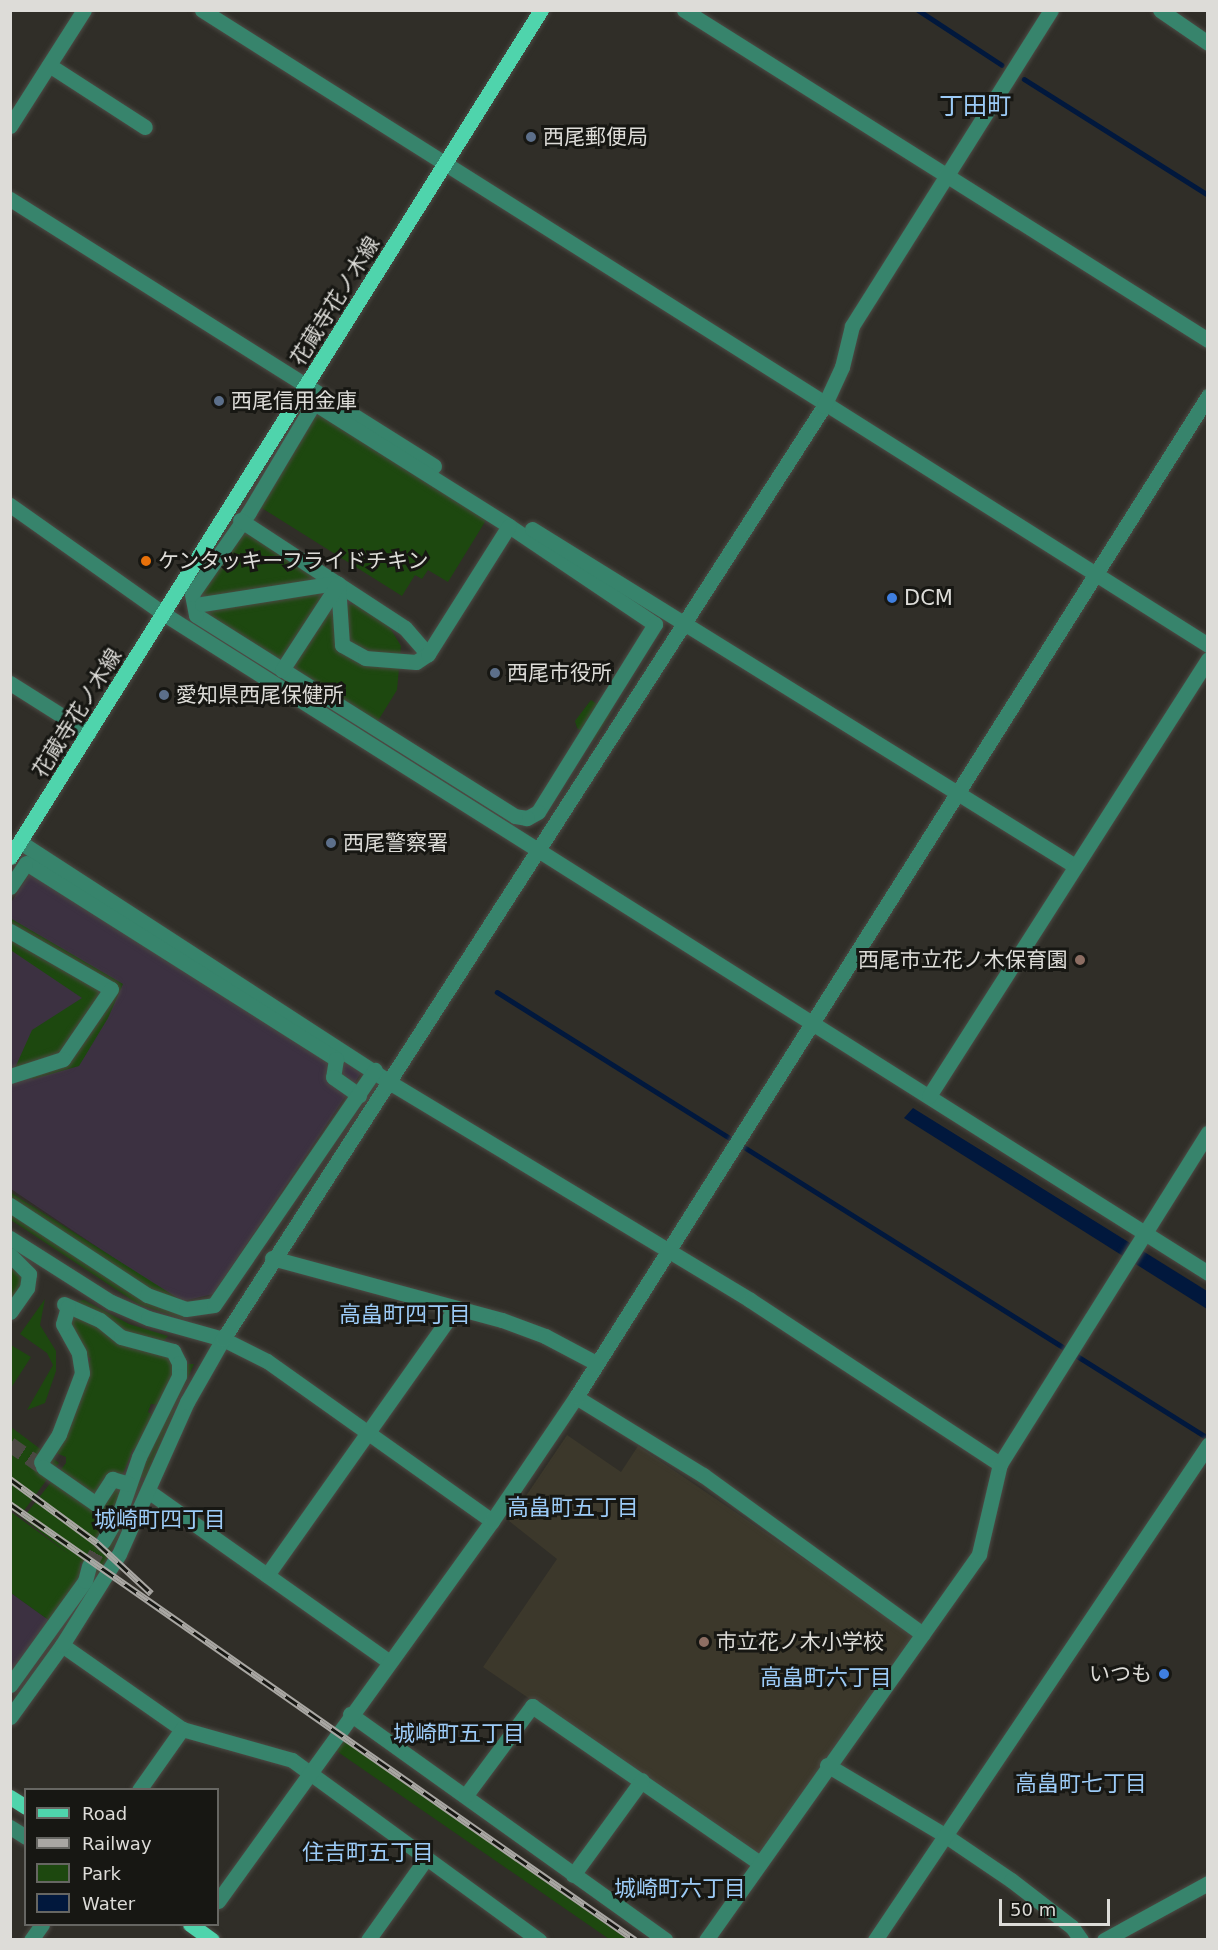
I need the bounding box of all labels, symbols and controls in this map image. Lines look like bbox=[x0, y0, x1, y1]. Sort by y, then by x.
district label: 丁田町 bbox=[939, 93, 1011, 121]
place label: 西尾郵便局 bbox=[543, 124, 648, 150]
marker: 西尾郵便局 bbox=[524, 130, 538, 144]
street label: 花蔵寺花ノ木線 bbox=[285, 232, 385, 370]
place label: 西尾信用金庫 bbox=[231, 388, 357, 414]
marker: 西尾信用金庫 bbox=[212, 394, 226, 408]
place label: ケンタッキーフライドチキン bbox=[158, 548, 431, 574]
marker: ケンタッキーフライドチキン bbox=[139, 554, 153, 568]
place label: DCM bbox=[904, 585, 953, 611]
marker: DCM bbox=[885, 591, 899, 605]
street label: 花蔵寺花ノ木線 bbox=[27, 644, 127, 782]
place label: 西尾市役所 bbox=[507, 660, 612, 686]
marker: 西尾市役所 bbox=[488, 666, 502, 680]
place label: 愛知県西尾保健所 bbox=[176, 682, 344, 708]
marker: 愛知県西尾保健所 bbox=[157, 688, 171, 702]
place label: 西尾警察署 bbox=[343, 830, 448, 856]
marker: 西尾警察署 bbox=[324, 836, 338, 850]
place label: 西尾市立花ノ木保育園 bbox=[858, 947, 1068, 973]
marker: 西尾市立花ノ木保育園 bbox=[1073, 953, 1087, 967]
district label: 高畠町四丁目 bbox=[339, 1302, 471, 1328]
district label: 高畠町五丁目 bbox=[507, 1495, 639, 1521]
district label: 城崎町四丁目 bbox=[94, 1507, 226, 1533]
place label: 市立花ノ木小学校 bbox=[716, 1629, 884, 1655]
marker: 市立花ノ木小学校 bbox=[697, 1635, 711, 1649]
place label: いつも bbox=[1089, 1661, 1152, 1687]
district label: 高畠町六丁目 bbox=[760, 1665, 892, 1691]
marker: いつも bbox=[1157, 1667, 1171, 1681]
district label: 城崎町五丁目 bbox=[393, 1721, 525, 1747]
district label: 高畠町七丁目 bbox=[1015, 1771, 1147, 1797]
legend bbox=[24, 1788, 219, 1926]
text: Road bbox=[82, 1803, 127, 1824]
text: Railway bbox=[82, 1833, 152, 1854]
district label: 住吉町五丁目 bbox=[302, 1840, 434, 1866]
text: Park bbox=[82, 1863, 121, 1884]
district label: 城崎町六丁目 bbox=[614, 1876, 746, 1902]
scale bar bbox=[1002, 1887, 1113, 1925]
text: Water bbox=[82, 1893, 135, 1914]
text: 50 m bbox=[1010, 1899, 1056, 1920]

